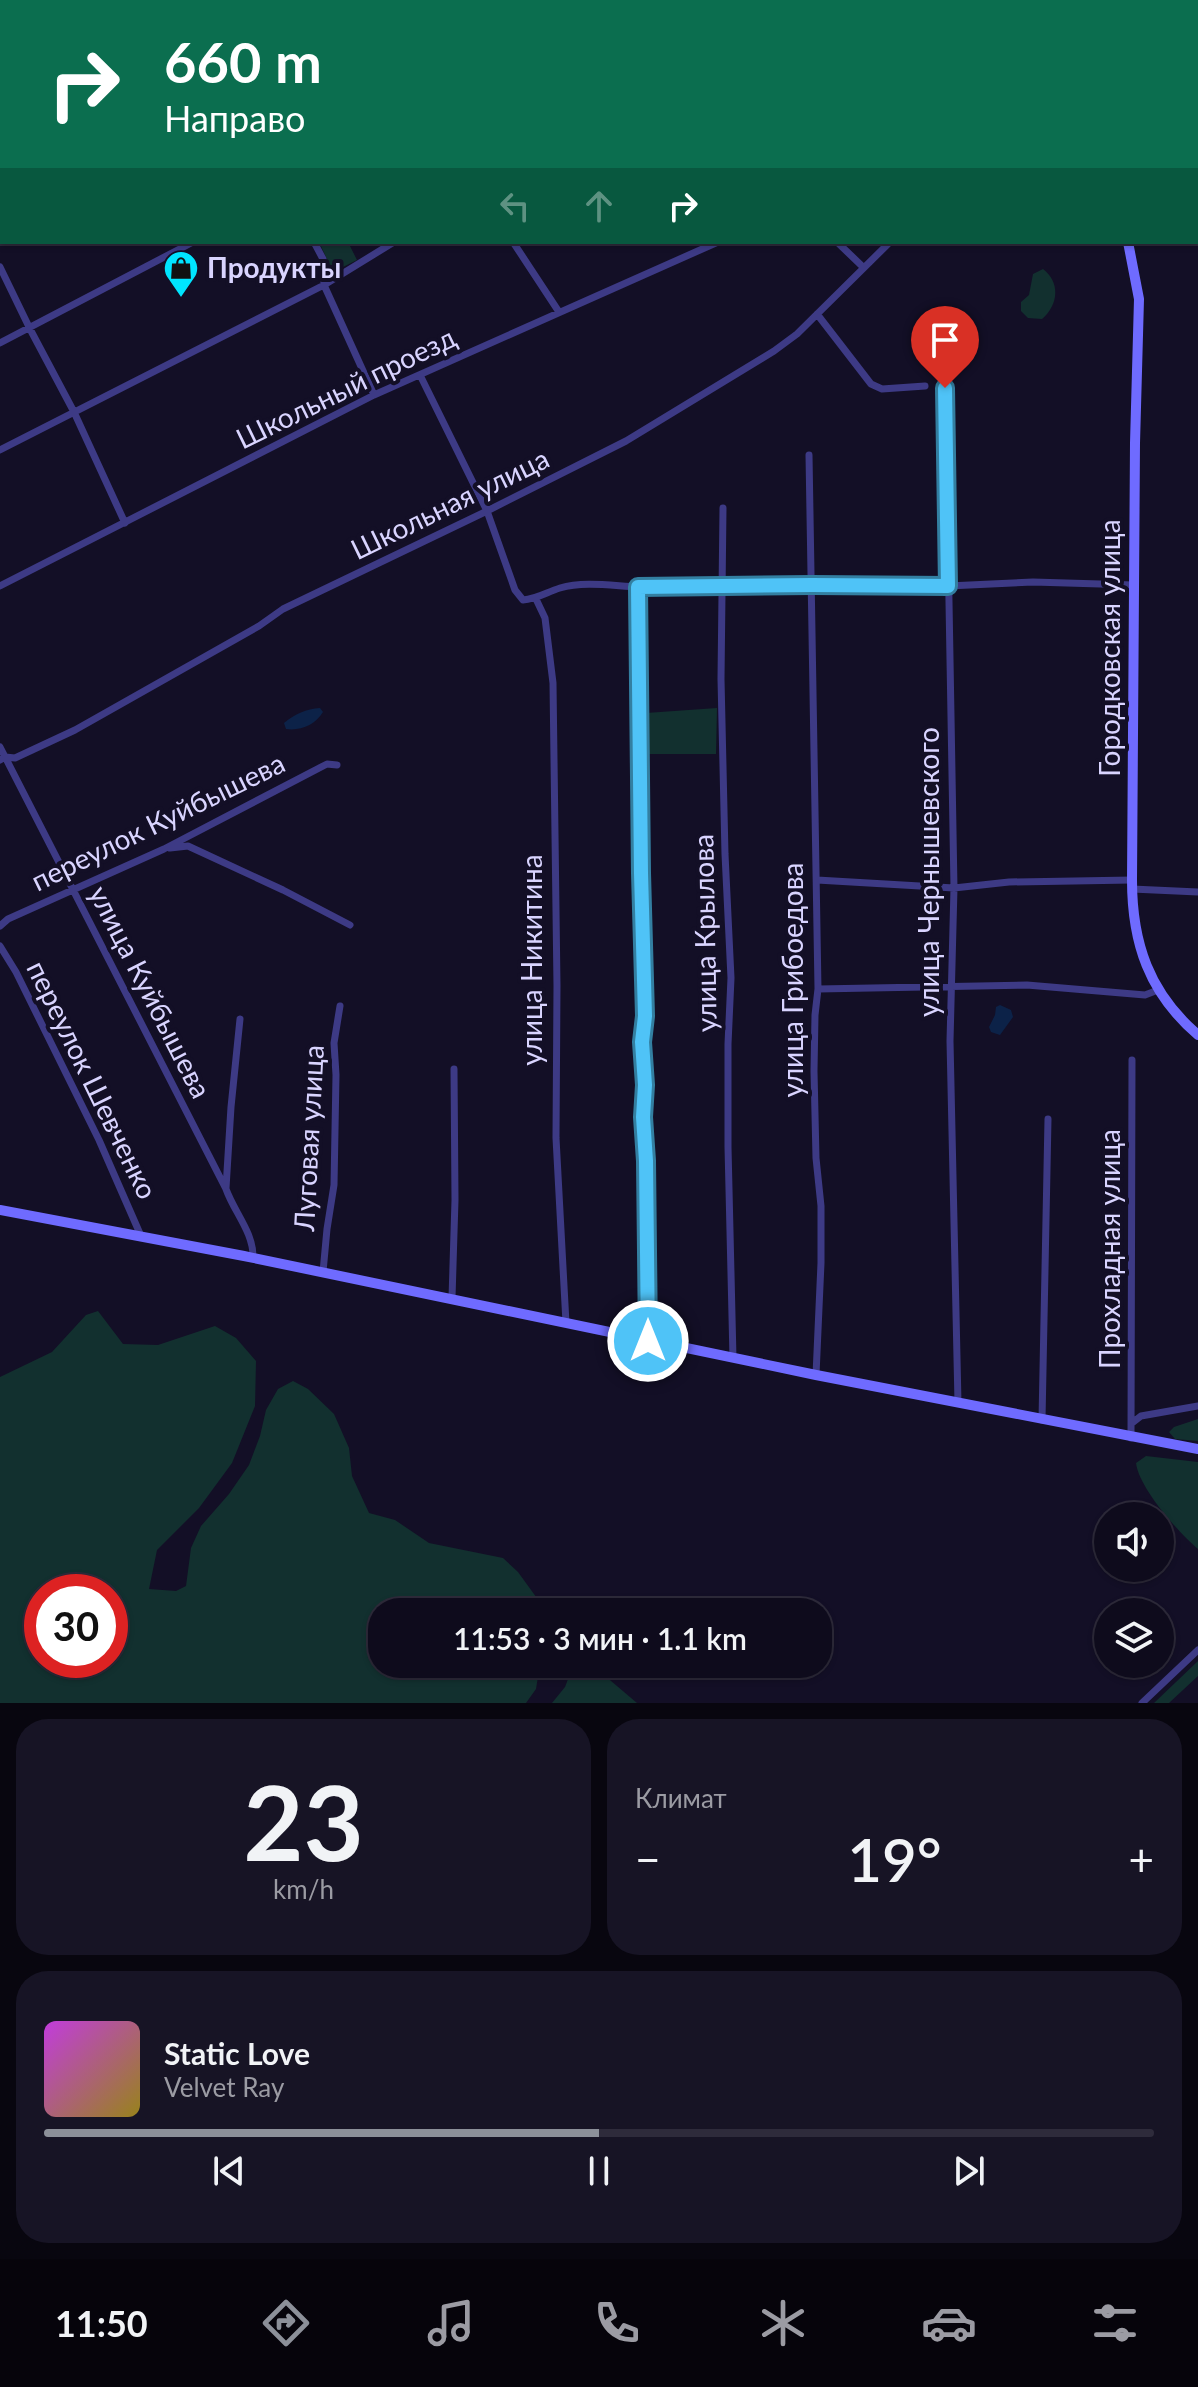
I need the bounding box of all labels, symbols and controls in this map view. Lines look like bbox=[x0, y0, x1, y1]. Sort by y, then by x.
text: 660 m bbox=[164, 28, 322, 95]
icon: right bbox=[32, 32, 136, 136]
text: Направо bbox=[164, 96, 305, 140]
icon: left bbox=[493, 184, 537, 228]
icon: ahead bbox=[577, 184, 621, 228]
icon: right bbox=[661, 184, 705, 228]
shop icon: Продукты bbox=[162, 249, 200, 299]
place label: Продукты bbox=[207, 250, 341, 284]
pin bbox=[911, 306, 979, 388]
icon: arrive bbox=[923, 318, 967, 362]
street label: Школьный проезд bbox=[230, 319, 461, 455]
street label: Школьная улица bbox=[345, 440, 554, 566]
street label: Городковская улица bbox=[1092, 519, 1126, 777]
street label: улица Чернышевского bbox=[911, 727, 945, 1017]
street label: переулок Куйбышева bbox=[25, 745, 290, 897]
street label: улица Крылова bbox=[685, 834, 723, 1032]
street label: улица Никитина bbox=[514, 854, 548, 1066]
street label: улица Грибоедова bbox=[775, 863, 809, 1097]
street label: улица Куйбышева bbox=[83, 880, 219, 1103]
street label: переулок Шевченко bbox=[20, 955, 165, 1204]
street label: Луговая улица bbox=[286, 1044, 330, 1233]
street label: Прохладная улица bbox=[1092, 1129, 1126, 1369]
position arrow bbox=[606, 1299, 690, 1383]
map controls bbox=[1094, 1502, 1174, 1678]
button: sound bbox=[1094, 1502, 1174, 1582]
speed limit sign: 30 bbox=[24, 1574, 128, 1678]
button: layers bbox=[1094, 1598, 1174, 1678]
text: 11:53 · 3 мин · 1.1 km bbox=[453, 1620, 747, 1656]
text: 23 bbox=[243, 1758, 364, 1883]
text: Климат bbox=[635, 1782, 727, 1814]
text: 19° bbox=[847, 1823, 942, 1895]
text: − bbox=[635, 1833, 661, 1885]
text: + bbox=[1128, 1833, 1154, 1885]
text: km/h bbox=[273, 1873, 334, 1905]
text: Static Love bbox=[164, 2035, 310, 2071]
text: Velvet Ray bbox=[164, 2071, 284, 2103]
icon: previous bbox=[207, 2149, 251, 2193]
icon: pause bbox=[577, 2149, 621, 2193]
icon: next bbox=[947, 2149, 991, 2193]
icon: directions bbox=[258, 2295, 314, 2351]
icon: music bbox=[423, 2295, 479, 2351]
icon: phone bbox=[589, 2295, 645, 2351]
icon: climate bbox=[755, 2295, 811, 2351]
icon: car bbox=[921, 2295, 977, 2351]
icon: filters bbox=[1087, 2295, 1143, 2351]
text: 11:50 bbox=[55, 2301, 148, 2345]

